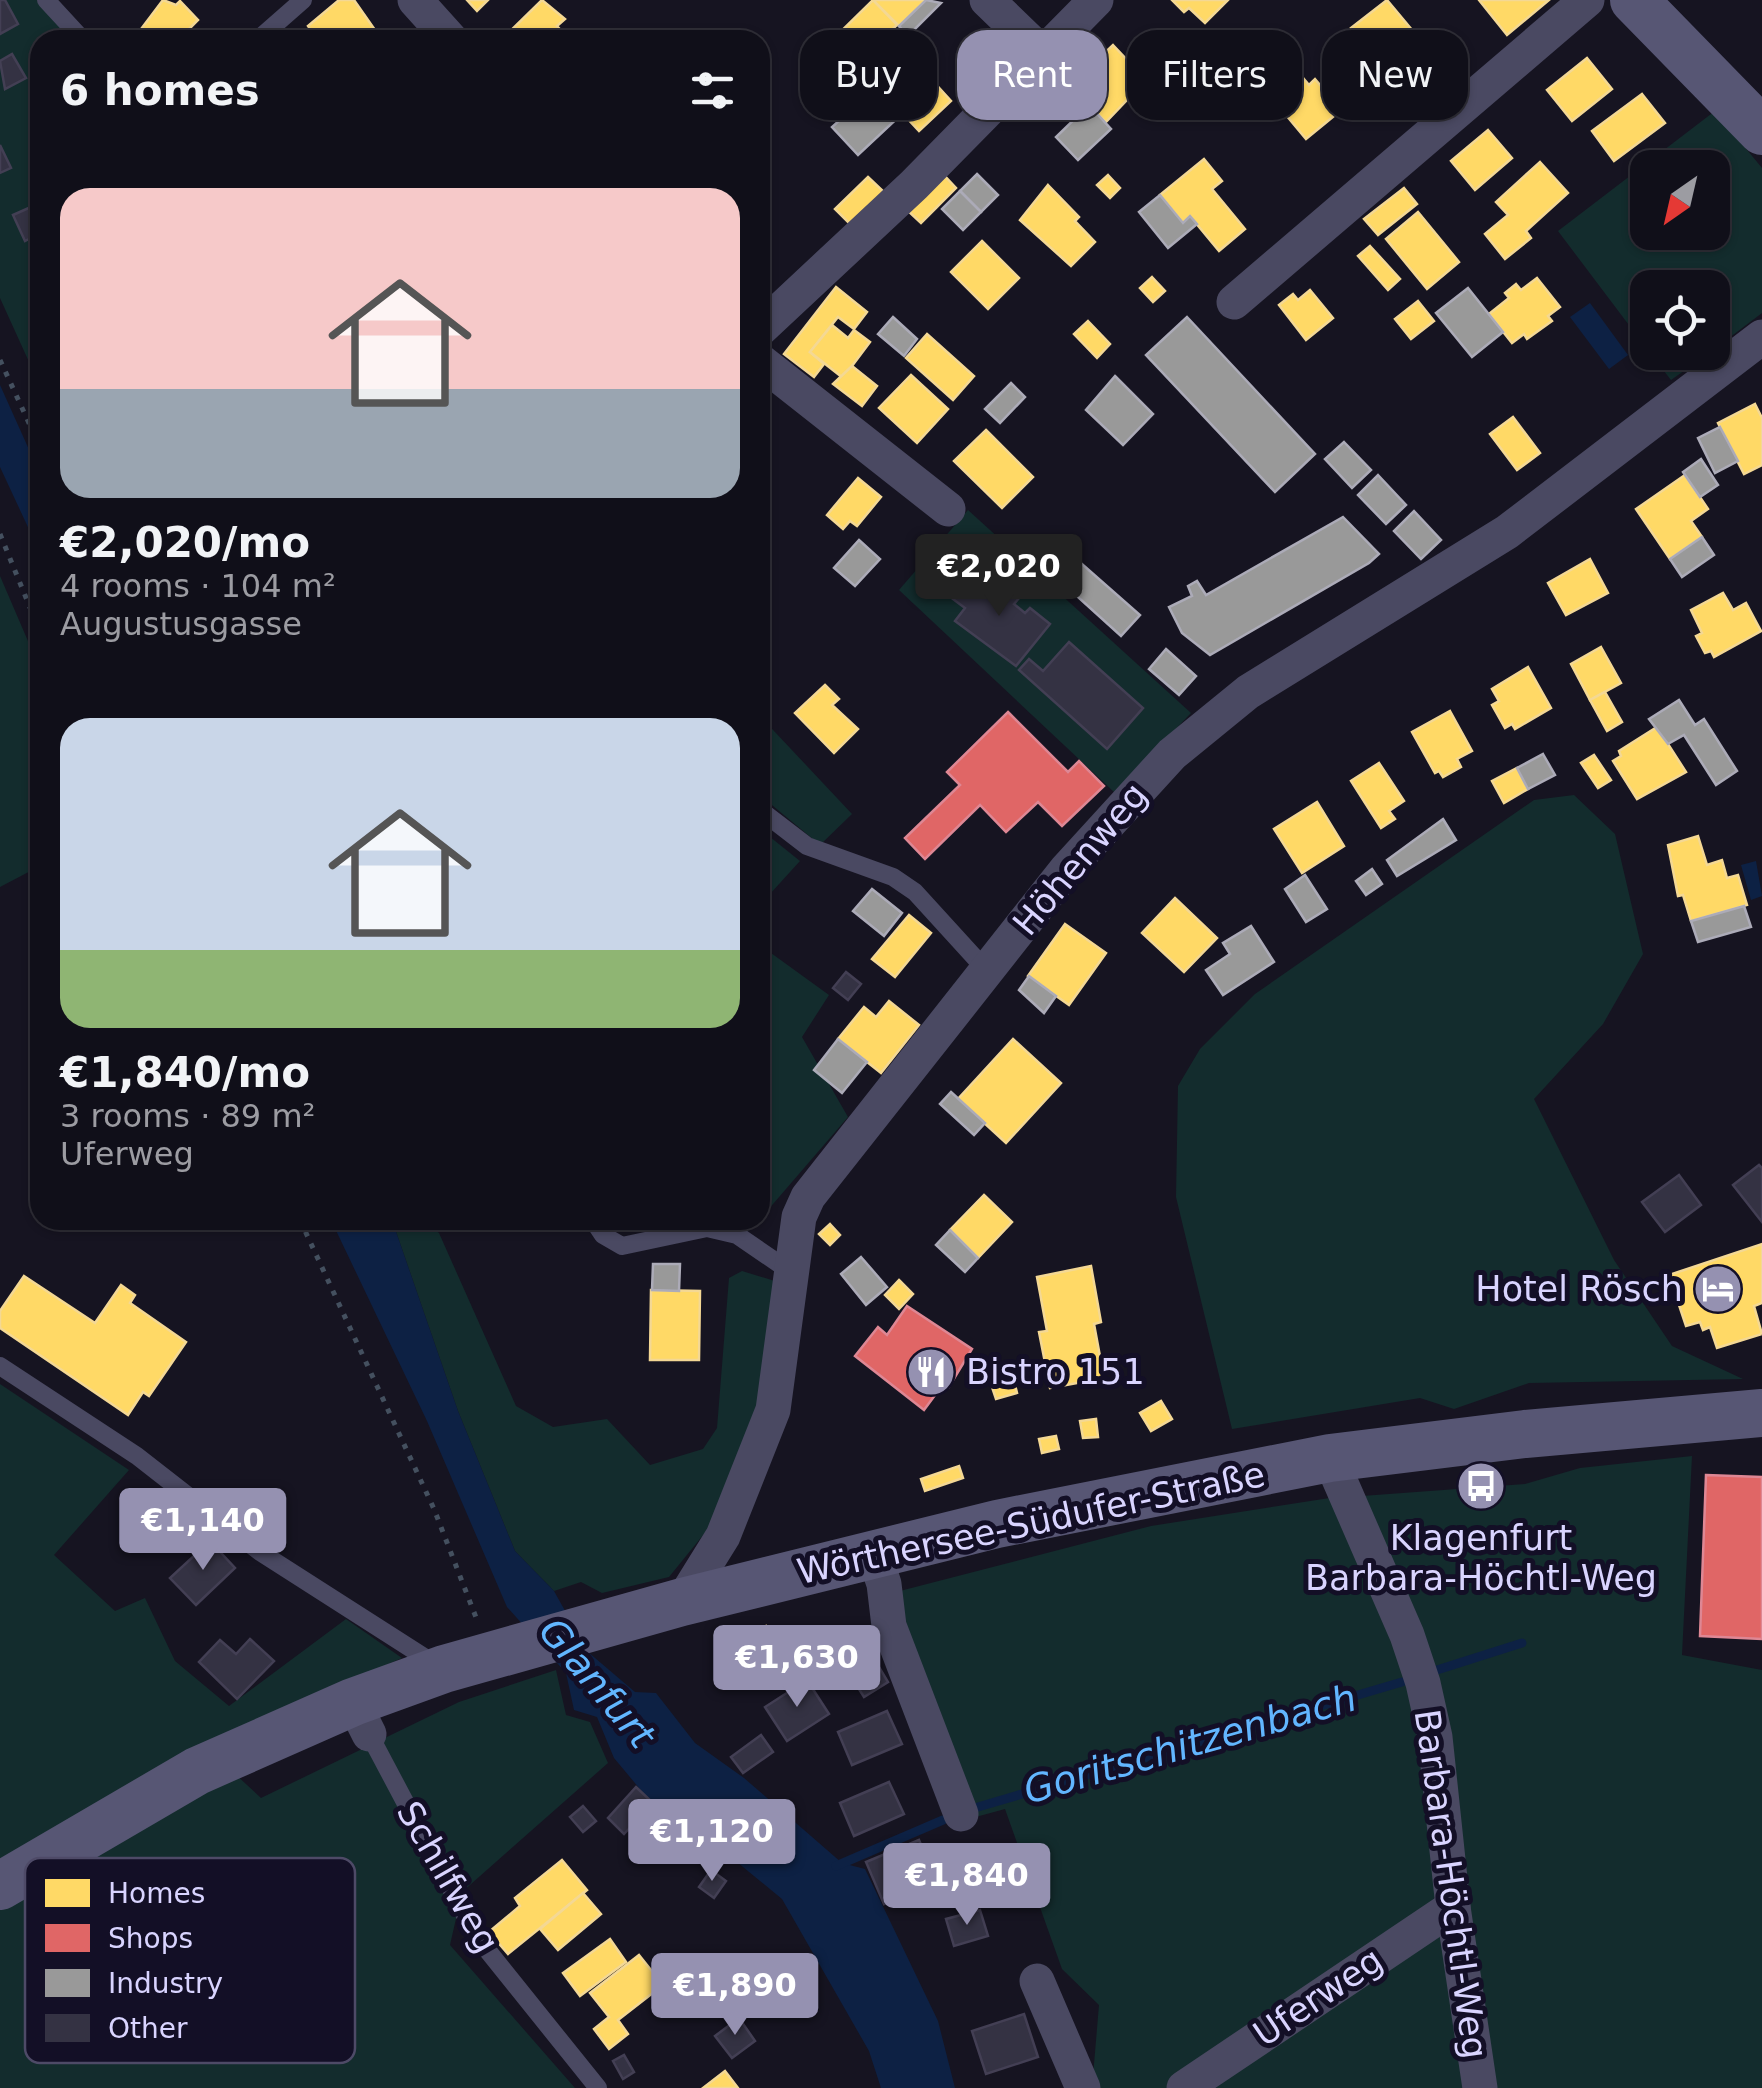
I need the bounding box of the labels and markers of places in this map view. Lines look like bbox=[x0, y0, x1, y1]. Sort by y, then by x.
pin: €2,020 bbox=[918, 534, 1080, 619]
hotel icon: Hotel Rösch bbox=[1692, 1263, 1744, 1315]
place label: Hotel Rösch bbox=[1475, 1269, 1683, 1309]
restaurant icon: Bistro 151 bbox=[905, 1346, 957, 1398]
place label: Bistro 151 bbox=[966, 1352, 1145, 1392]
bus stop icon: Klagenfurt Barbara-Höchtl-Weg bbox=[1455, 1460, 1507, 1512]
pin: €1,140 bbox=[122, 1488, 284, 1573]
place label: Klagenfurt Barbara-Höchtl-Weg bbox=[1305, 1518, 1657, 1598]
pin: €1,630 bbox=[716, 1625, 878, 1710]
pin: €1,120 bbox=[631, 1799, 793, 1884]
pin: €1,840 bbox=[886, 1843, 1048, 1928]
pin: €1,890 bbox=[654, 1953, 816, 2038]

